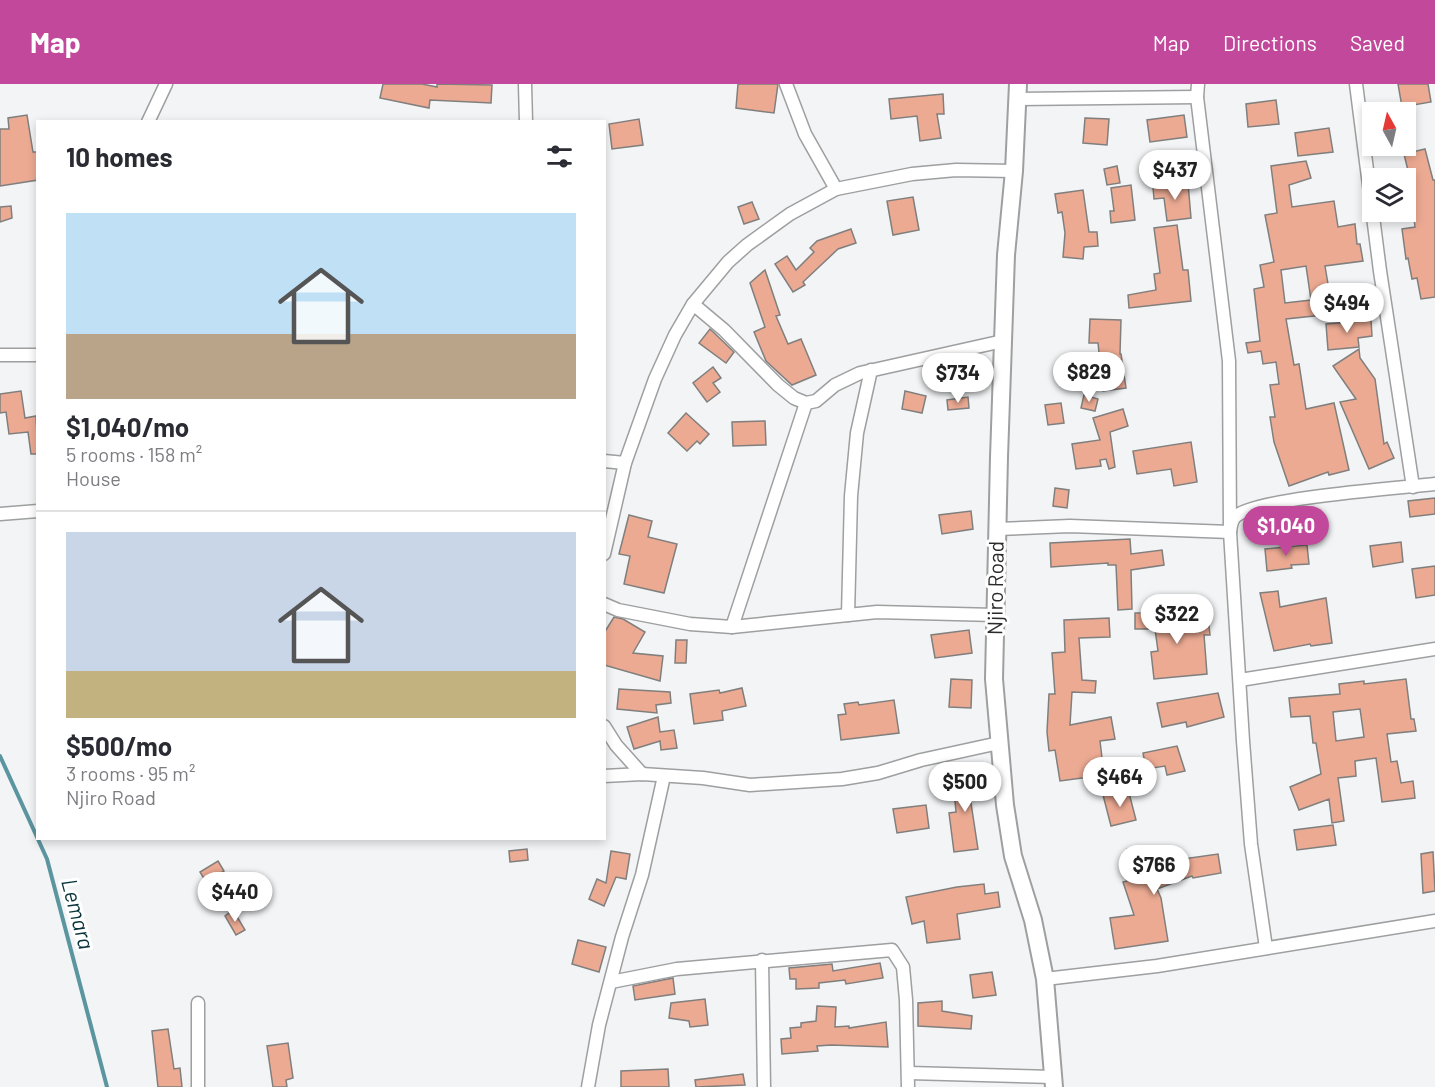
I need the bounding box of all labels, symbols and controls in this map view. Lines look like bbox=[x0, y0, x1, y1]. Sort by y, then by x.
text: Map bbox=[30, 25, 81, 59]
text: Map bbox=[1153, 30, 1190, 55]
text: Directions bbox=[1223, 30, 1317, 55]
text: Saved bbox=[1350, 30, 1405, 55]
north arrow bbox=[1362, 102, 1416, 156]
map controls bbox=[1362, 102, 1416, 222]
icon: filters bbox=[543, 140, 576, 173]
text: 10 homes bbox=[66, 141, 173, 172]
pin: $437 bbox=[1139, 150, 1211, 201]
text: $437 bbox=[1153, 157, 1197, 181]
button: layers bbox=[1362, 168, 1416, 222]
icon: home bbox=[267, 252, 375, 360]
pin: $494 bbox=[1311, 283, 1383, 334]
text: $494 bbox=[1324, 290, 1370, 314]
pin: $829 bbox=[1053, 352, 1125, 403]
pin: $734 bbox=[922, 353, 994, 404]
text: $829 bbox=[1067, 359, 1111, 383]
text: $734 bbox=[936, 360, 980, 384]
text: $1,040/mo bbox=[66, 411, 189, 442]
text: 5 rooms · 158 m² bbox=[66, 442, 202, 466]
text: House bbox=[66, 466, 121, 490]
pin: $1,040 bbox=[1237, 506, 1335, 557]
text: $1,040 bbox=[1257, 513, 1315, 537]
street label: Njiro Road bbox=[981, 541, 1008, 635]
icon: home bbox=[267, 571, 375, 679]
pin: $322 bbox=[1141, 594, 1213, 645]
text: $322 bbox=[1155, 601, 1199, 625]
text: $500/mo bbox=[66, 730, 172, 761]
pin: $464 bbox=[1084, 757, 1156, 808]
text: 3 rooms · 95 m² bbox=[66, 761, 195, 785]
pin: $500 bbox=[929, 762, 1001, 813]
text: $464 bbox=[1097, 764, 1143, 788]
text: $500 bbox=[942, 769, 988, 793]
text: Njiro Road bbox=[66, 785, 156, 809]
pin: $766 bbox=[1118, 845, 1190, 896]
text: $766 bbox=[1133, 852, 1175, 876]
pin: $440 bbox=[199, 872, 271, 923]
water label: Lemara bbox=[57, 876, 101, 952]
text: $440 bbox=[211, 879, 259, 903]

